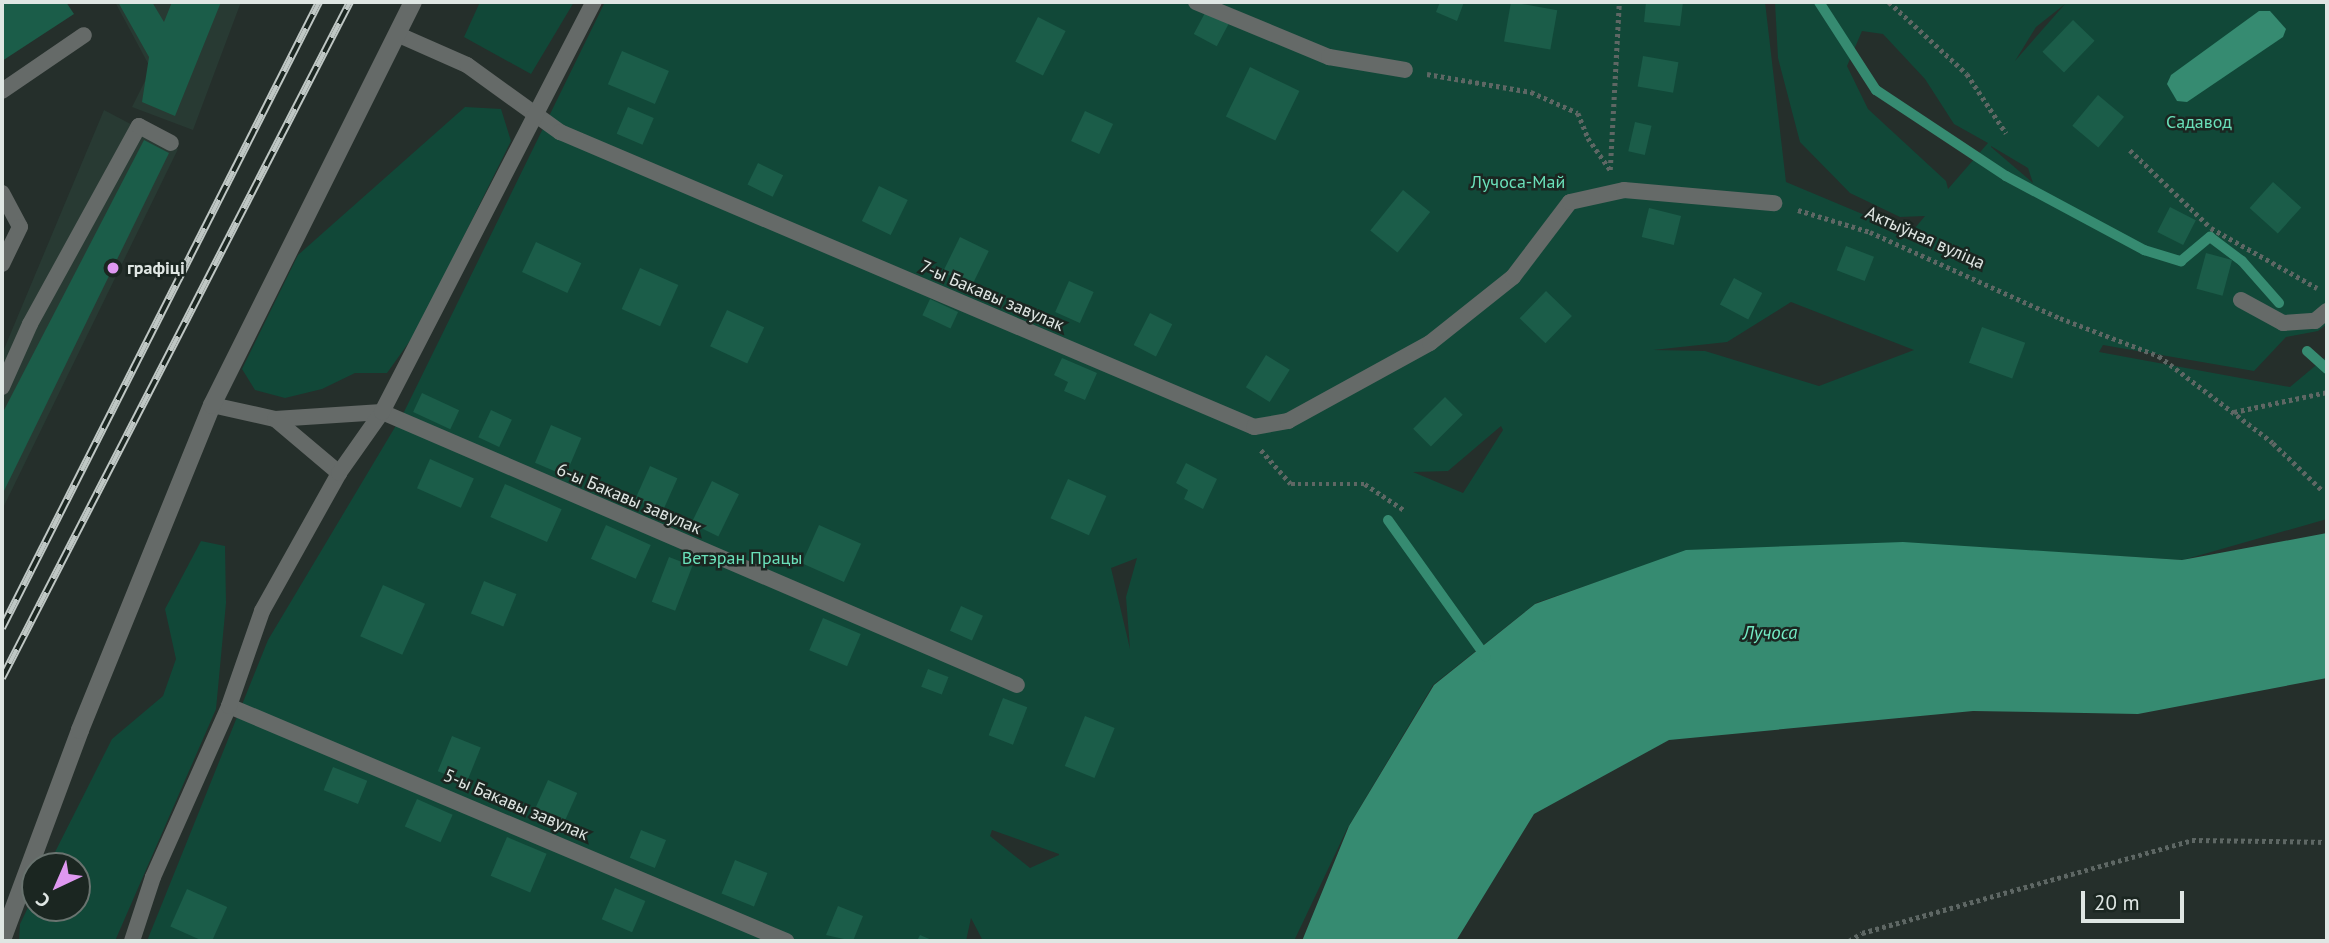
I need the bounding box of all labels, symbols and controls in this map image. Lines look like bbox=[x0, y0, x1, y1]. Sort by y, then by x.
park label: Садавод bbox=[2166, 111, 2232, 133]
park label: Лучоса-Май bbox=[1471, 171, 1565, 193]
street label: Актыўная вуліца bbox=[1862, 202, 1988, 274]
street label: 7-ы Бакавы завулак bbox=[917, 256, 1067, 336]
place label: графіці bbox=[127, 257, 185, 279]
marker: графіці bbox=[105, 260, 121, 276]
street label: 6-ы Бакавы завулак bbox=[553, 459, 705, 539]
park label: Ветэран Працы bbox=[682, 547, 802, 569]
water label: Лучоса bbox=[1742, 621, 1798, 645]
street label: 5-ы Бакавы завулак bbox=[440, 765, 592, 845]
north arrow bbox=[21, 852, 91, 922]
scale bar bbox=[2084, 876, 2187, 920]
text: С bbox=[31, 888, 55, 913]
text: 20 m bbox=[2094, 889, 2140, 916]

